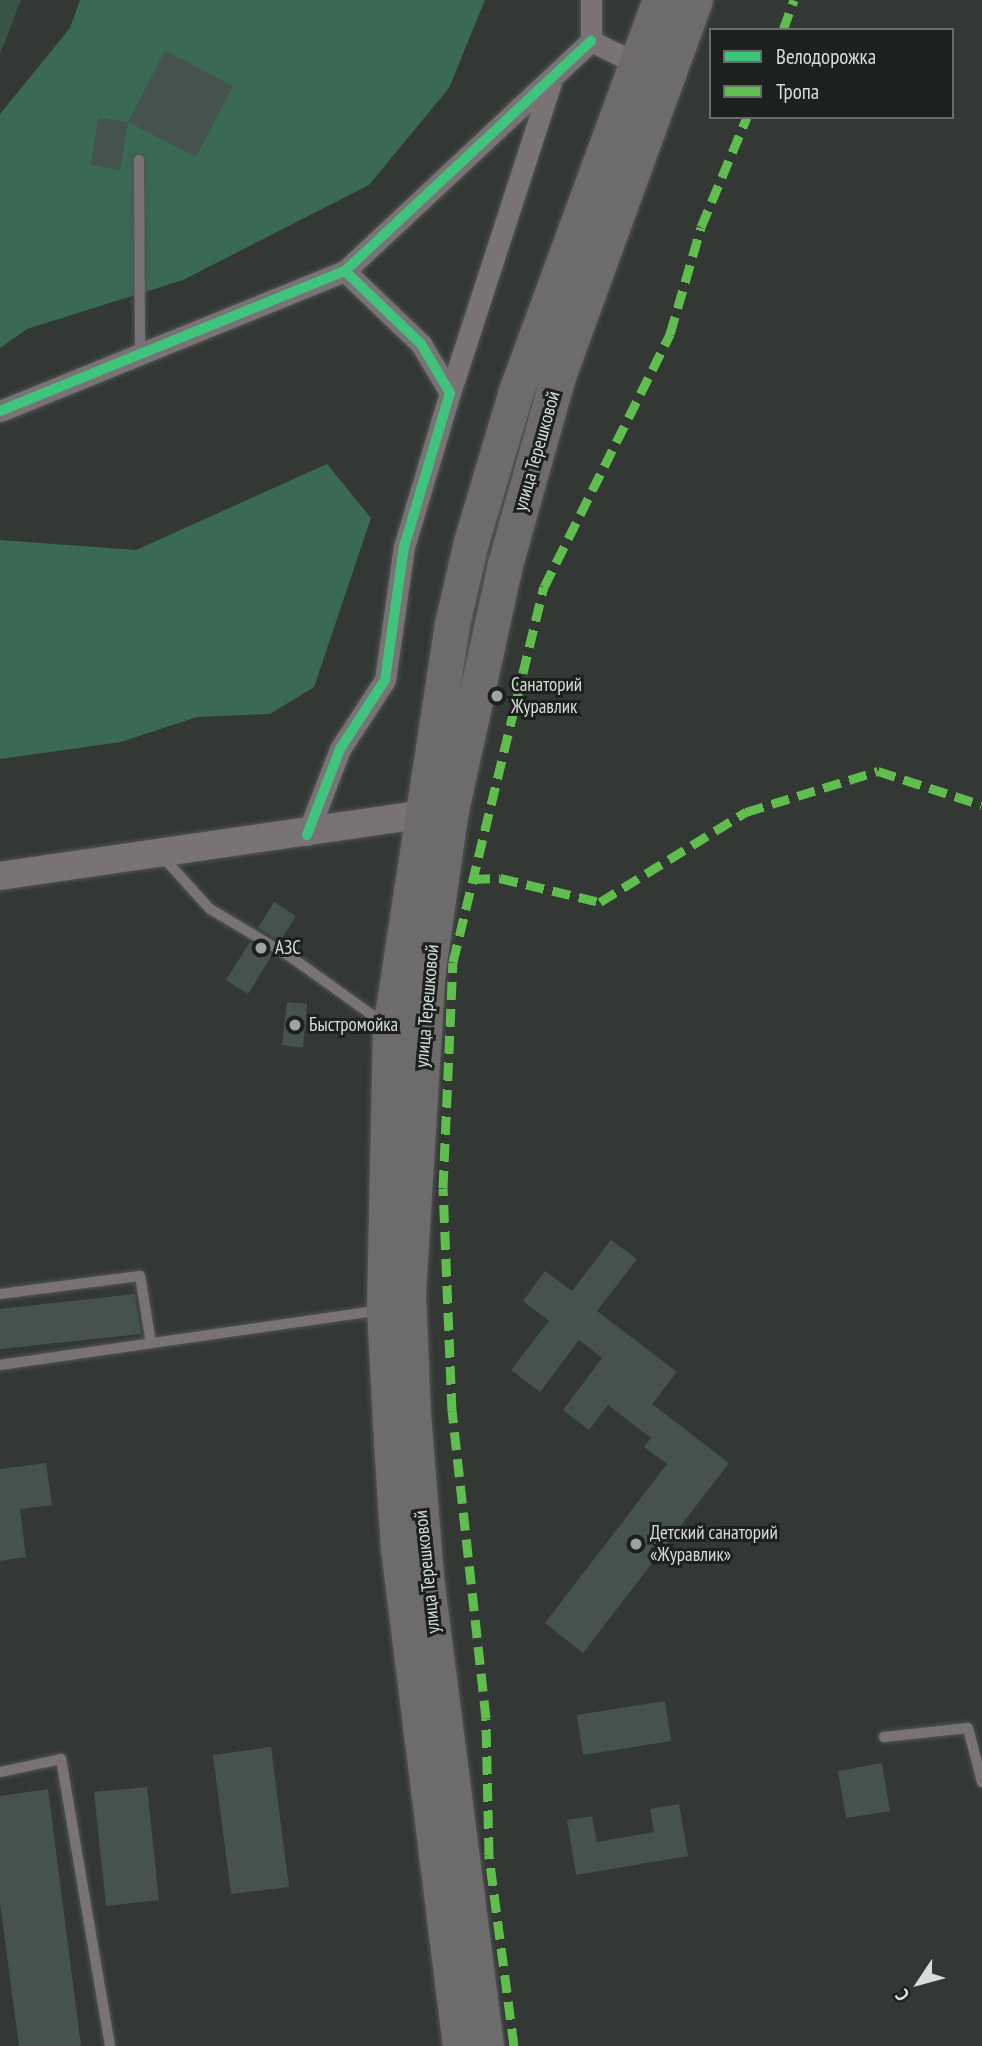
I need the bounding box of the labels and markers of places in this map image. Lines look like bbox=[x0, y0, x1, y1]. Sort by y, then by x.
place label: Санаторий Журавлик bbox=[511, 674, 582, 718]
marker: Санаторий Журавлик bbox=[489, 688, 505, 704]
place label: АЗС bbox=[275, 937, 301, 959]
marker: АЗС bbox=[253, 940, 269, 956]
place label: Быстромойка bbox=[309, 1014, 398, 1036]
marker: Быстромойка bbox=[287, 1017, 303, 1033]
place label: Детский санаторий «Журавлик» bbox=[650, 1522, 778, 1566]
marker: Детский санаторий «Журавлик» bbox=[628, 1536, 644, 1552]

